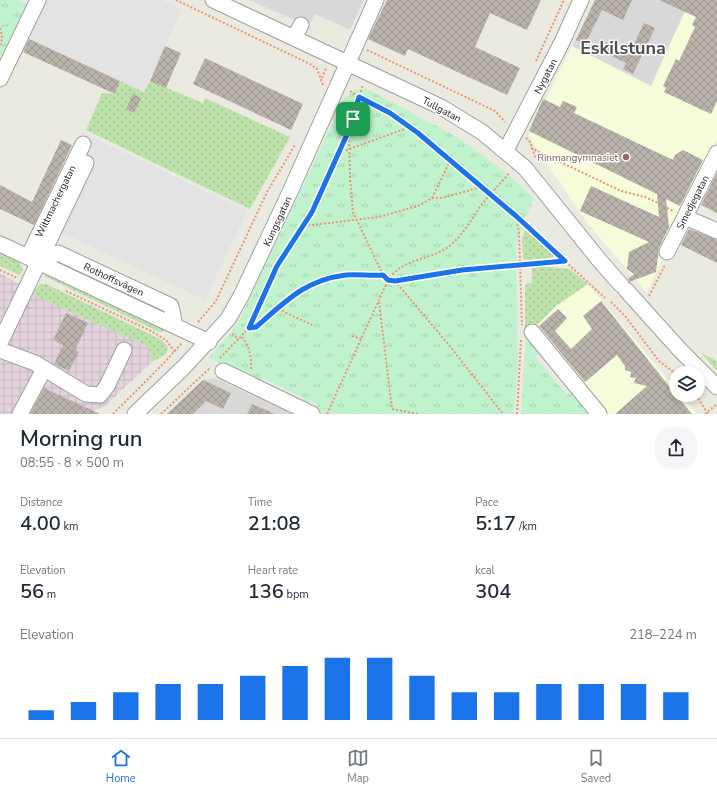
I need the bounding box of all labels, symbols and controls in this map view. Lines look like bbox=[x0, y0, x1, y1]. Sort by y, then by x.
district label: Eskilstuna bbox=[580, 36, 666, 60]
street label: Nygatan bbox=[531, 56, 561, 97]
street label: Tullgatan bbox=[420, 94, 464, 126]
pin bbox=[336, 102, 370, 136]
icon: arrive bbox=[342, 108, 364, 130]
place label: Rinmangymnasiet bbox=[537, 151, 618, 165]
marker: Rinmangymnasiet bbox=[621, 152, 631, 162]
street label: Wittmachergatan bbox=[32, 163, 79, 240]
street label: Smedjegatan bbox=[673, 173, 713, 232]
street label: Kungsgatan bbox=[260, 194, 296, 249]
street label: Rothoffsvägen bbox=[81, 260, 146, 300]
map controls bbox=[669, 366, 705, 402]
button: layers bbox=[669, 366, 705, 402]
text: Morning run bbox=[20, 424, 143, 454]
button: share bbox=[655, 427, 697, 469]
text: 08:55 · 8 × 500 m bbox=[20, 454, 124, 472]
text: Distance bbox=[20, 495, 63, 510]
text: Time bbox=[248, 495, 272, 510]
text: Pace bbox=[475, 495, 499, 510]
text: 4.00 bbox=[20, 510, 61, 537]
text: 21:08 bbox=[248, 510, 300, 537]
text: 5:17 bbox=[475, 510, 516, 537]
text: km bbox=[61, 519, 79, 534]
text: /km bbox=[516, 519, 537, 534]
text: Elevation bbox=[20, 563, 66, 578]
text: Heart rate bbox=[248, 563, 298, 578]
text: kcal bbox=[475, 563, 495, 578]
text: 56 bbox=[20, 578, 44, 605]
text: 136 bbox=[248, 578, 284, 605]
text: 304 bbox=[475, 578, 511, 605]
text: m bbox=[44, 587, 56, 602]
text: bpm bbox=[284, 587, 309, 602]
text: Elevation bbox=[20, 626, 74, 644]
text: 218–224 m bbox=[629, 626, 697, 644]
tab: Home bbox=[106, 747, 136, 786]
tab: Map bbox=[347, 747, 369, 786]
tab: Saved bbox=[581, 747, 611, 786]

